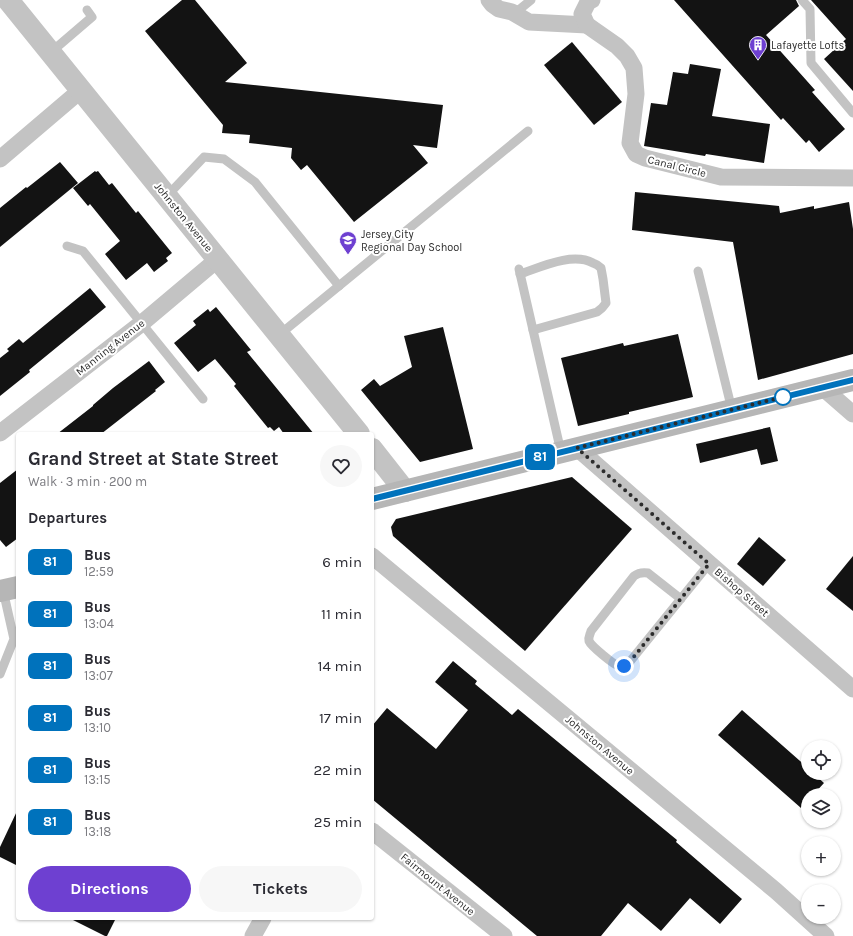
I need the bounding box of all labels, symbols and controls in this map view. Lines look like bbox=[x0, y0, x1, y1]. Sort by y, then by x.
building icon: Lafayette Lofts bbox=[748, 35, 768, 60]
place label: Lafayette Lofts bbox=[771, 39, 844, 52]
street label: Canal Circle bbox=[646, 153, 708, 180]
street label: Johnston Avenue bbox=[152, 180, 216, 255]
place label: Jersey City Regional Day School bbox=[361, 228, 462, 254]
school or university icon: Jersey City Regional Day School bbox=[338, 230, 358, 255]
street label: Manning Avenue bbox=[73, 316, 148, 378]
unlabelled marker bbox=[774, 388, 792, 406]
line badge: 81 bbox=[522, 444, 558, 470]
button: heart bbox=[320, 445, 362, 487]
text: Grand Street at State Street bbox=[28, 448, 278, 470]
text: 81 bbox=[533, 448, 547, 465]
text: Walk · 3 min · 200 m bbox=[28, 474, 147, 489]
text: Departures bbox=[28, 509, 107, 527]
text: Bus bbox=[84, 546, 111, 564]
text: 81 bbox=[43, 553, 57, 570]
text: 6 min bbox=[322, 553, 362, 571]
text: 12:59 bbox=[84, 564, 114, 579]
street label: Bishop Street bbox=[712, 565, 772, 620]
text: Bus bbox=[84, 598, 111, 616]
text: 81 bbox=[43, 605, 57, 622]
text: 11 min bbox=[321, 605, 362, 623]
text: 13:04 bbox=[84, 616, 114, 631]
text: Bus bbox=[84, 650, 111, 668]
your location bbox=[614, 656, 634, 676]
text: 81 bbox=[43, 657, 57, 674]
text: 14 min bbox=[318, 657, 362, 675]
text: 13:07 bbox=[84, 668, 113, 683]
text: Bus bbox=[84, 702, 111, 720]
text: 81 bbox=[43, 709, 57, 726]
text: 17 min bbox=[319, 709, 362, 727]
street label: Johnston Avenue bbox=[563, 713, 637, 778]
text: 13:10 bbox=[84, 720, 111, 735]
map controls bbox=[801, 740, 841, 924]
button: locate bbox=[801, 740, 841, 780]
text: Bus bbox=[84, 754, 111, 772]
text: 81 bbox=[43, 761, 57, 778]
text: 22 min bbox=[313, 761, 362, 779]
text: 13:15 bbox=[84, 772, 111, 787]
button: layers bbox=[801, 788, 841, 828]
text: Bus bbox=[84, 806, 111, 824]
text: 81 bbox=[43, 813, 57, 830]
text: 25 min bbox=[314, 813, 362, 831]
text: 13:18 bbox=[84, 824, 111, 839]
button: + bbox=[801, 836, 841, 876]
street label: Fairmount Avenue bbox=[398, 851, 478, 918]
button: Directions bbox=[28, 866, 191, 912]
button: Tickets bbox=[199, 866, 362, 912]
button: − bbox=[801, 884, 841, 924]

